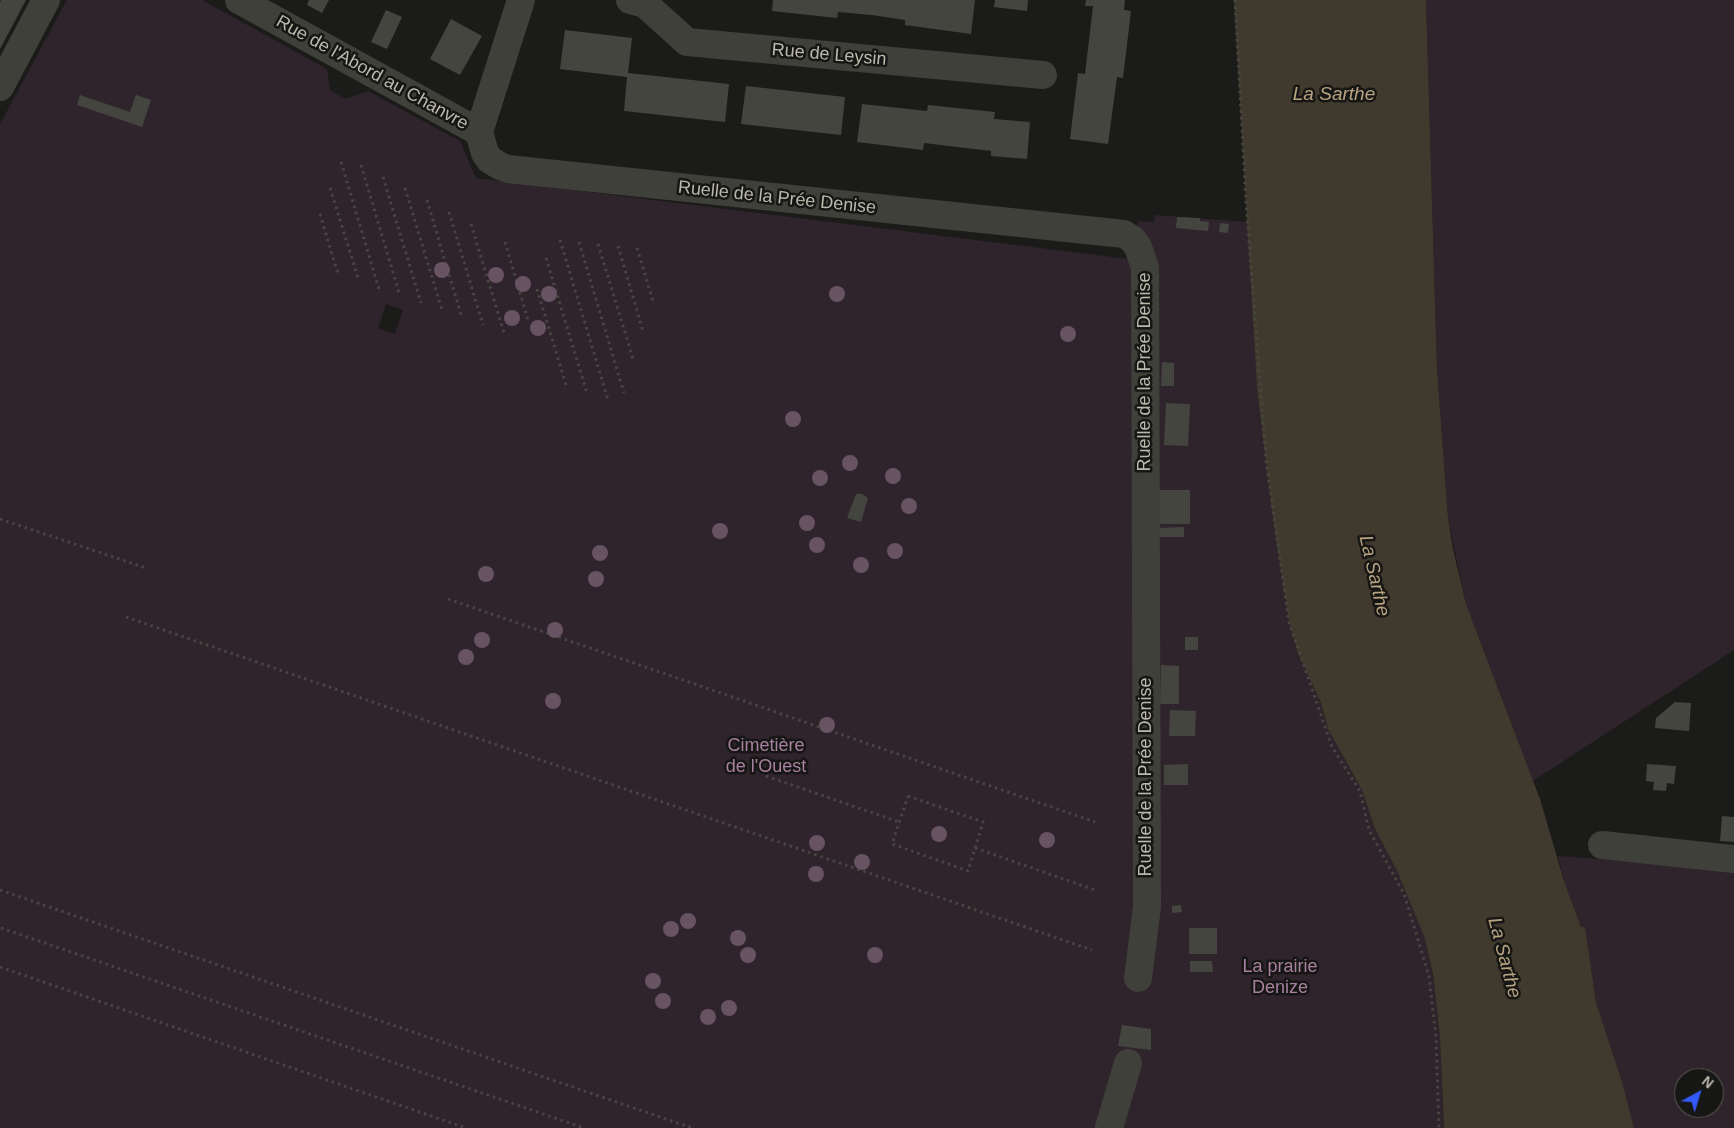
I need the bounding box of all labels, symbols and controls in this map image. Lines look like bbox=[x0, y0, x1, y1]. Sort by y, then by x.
street label: Rue de l'Abord au Chanvre bbox=[272, 11, 472, 135]
street label: Rue de Leysin bbox=[771, 39, 887, 71]
water label: La Sarthe bbox=[1293, 84, 1375, 106]
street label: Ruelle de la Prée Denise bbox=[677, 177, 877, 219]
street label: Ruelle de la Prée Denise bbox=[1134, 272, 1156, 472]
water label: La Sarthe bbox=[1354, 533, 1394, 619]
street label: Ruelle de la Prée Denise bbox=[1135, 677, 1157, 877]
park label: Cimetière de l'Ouest bbox=[726, 735, 806, 778]
water label: La Sarthe bbox=[1482, 915, 1526, 1001]
park label: La prairie Denize bbox=[1242, 956, 1318, 999]
north arrow bbox=[1674, 1068, 1724, 1118]
text: N bbox=[1699, 1073, 1717, 1092]

